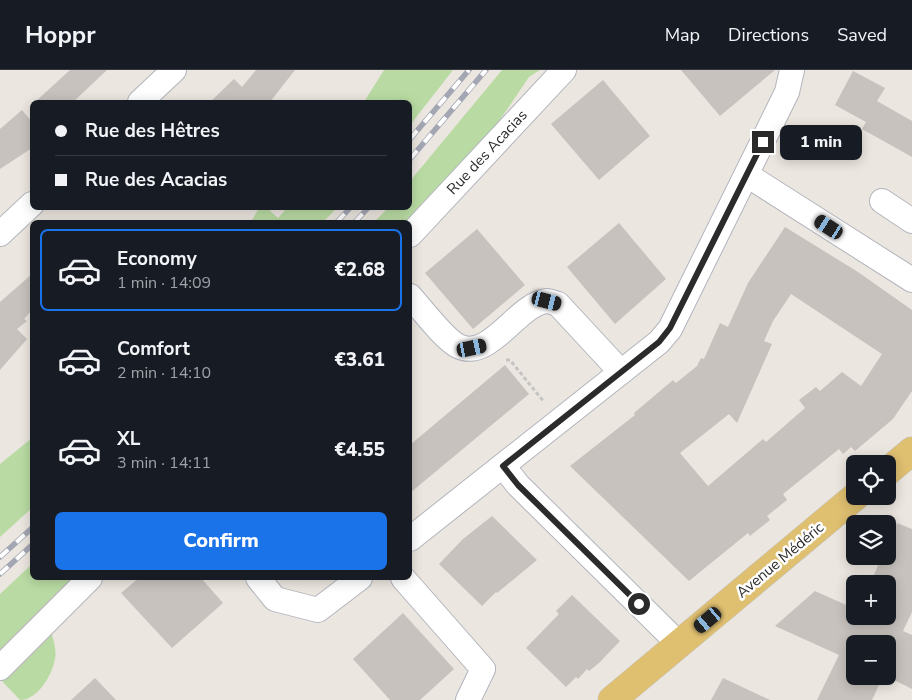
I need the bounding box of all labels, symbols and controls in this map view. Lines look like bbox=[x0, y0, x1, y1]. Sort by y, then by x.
text: Hoppr bbox=[25, 19, 96, 51]
text: Map bbox=[665, 23, 700, 47]
text: Directions bbox=[728, 23, 809, 47]
text: Saved bbox=[837, 23, 887, 47]
street label: Rue des Acacias bbox=[442, 105, 532, 199]
text: Rue des Hêtres bbox=[85, 118, 220, 144]
callout: 1 min bbox=[780, 124, 863, 160]
route end bbox=[752, 131, 774, 153]
text: 1 min bbox=[800, 131, 842, 153]
text: Rue des Acacias bbox=[85, 167, 227, 193]
car bbox=[812, 213, 845, 241]
text: Economy bbox=[117, 246, 197, 272]
icon: car bbox=[57, 248, 102, 293]
text: €2.68 bbox=[334, 257, 385, 283]
text: 1 min · 14:09 bbox=[117, 272, 211, 294]
car bbox=[530, 290, 563, 312]
text: Comfort bbox=[117, 336, 190, 362]
icon: car bbox=[57, 338, 102, 383]
car bbox=[455, 338, 488, 358]
text: €3.61 bbox=[334, 347, 385, 373]
text: 2 min · 14:10 bbox=[117, 362, 211, 384]
text: XL bbox=[117, 426, 140, 452]
icon: car bbox=[57, 428, 102, 473]
text: €4.55 bbox=[334, 437, 385, 463]
text: 3 min · 14:11 bbox=[117, 452, 211, 474]
map controls bbox=[846, 455, 896, 685]
button: locate bbox=[846, 455, 896, 505]
button: Confirm bbox=[55, 512, 387, 570]
button: layers bbox=[846, 515, 896, 565]
street label: Avenue Médéric bbox=[732, 518, 828, 602]
button: + bbox=[846, 575, 896, 625]
route start bbox=[628, 593, 650, 615]
car bbox=[691, 605, 724, 635]
button: − bbox=[846, 635, 896, 685]

